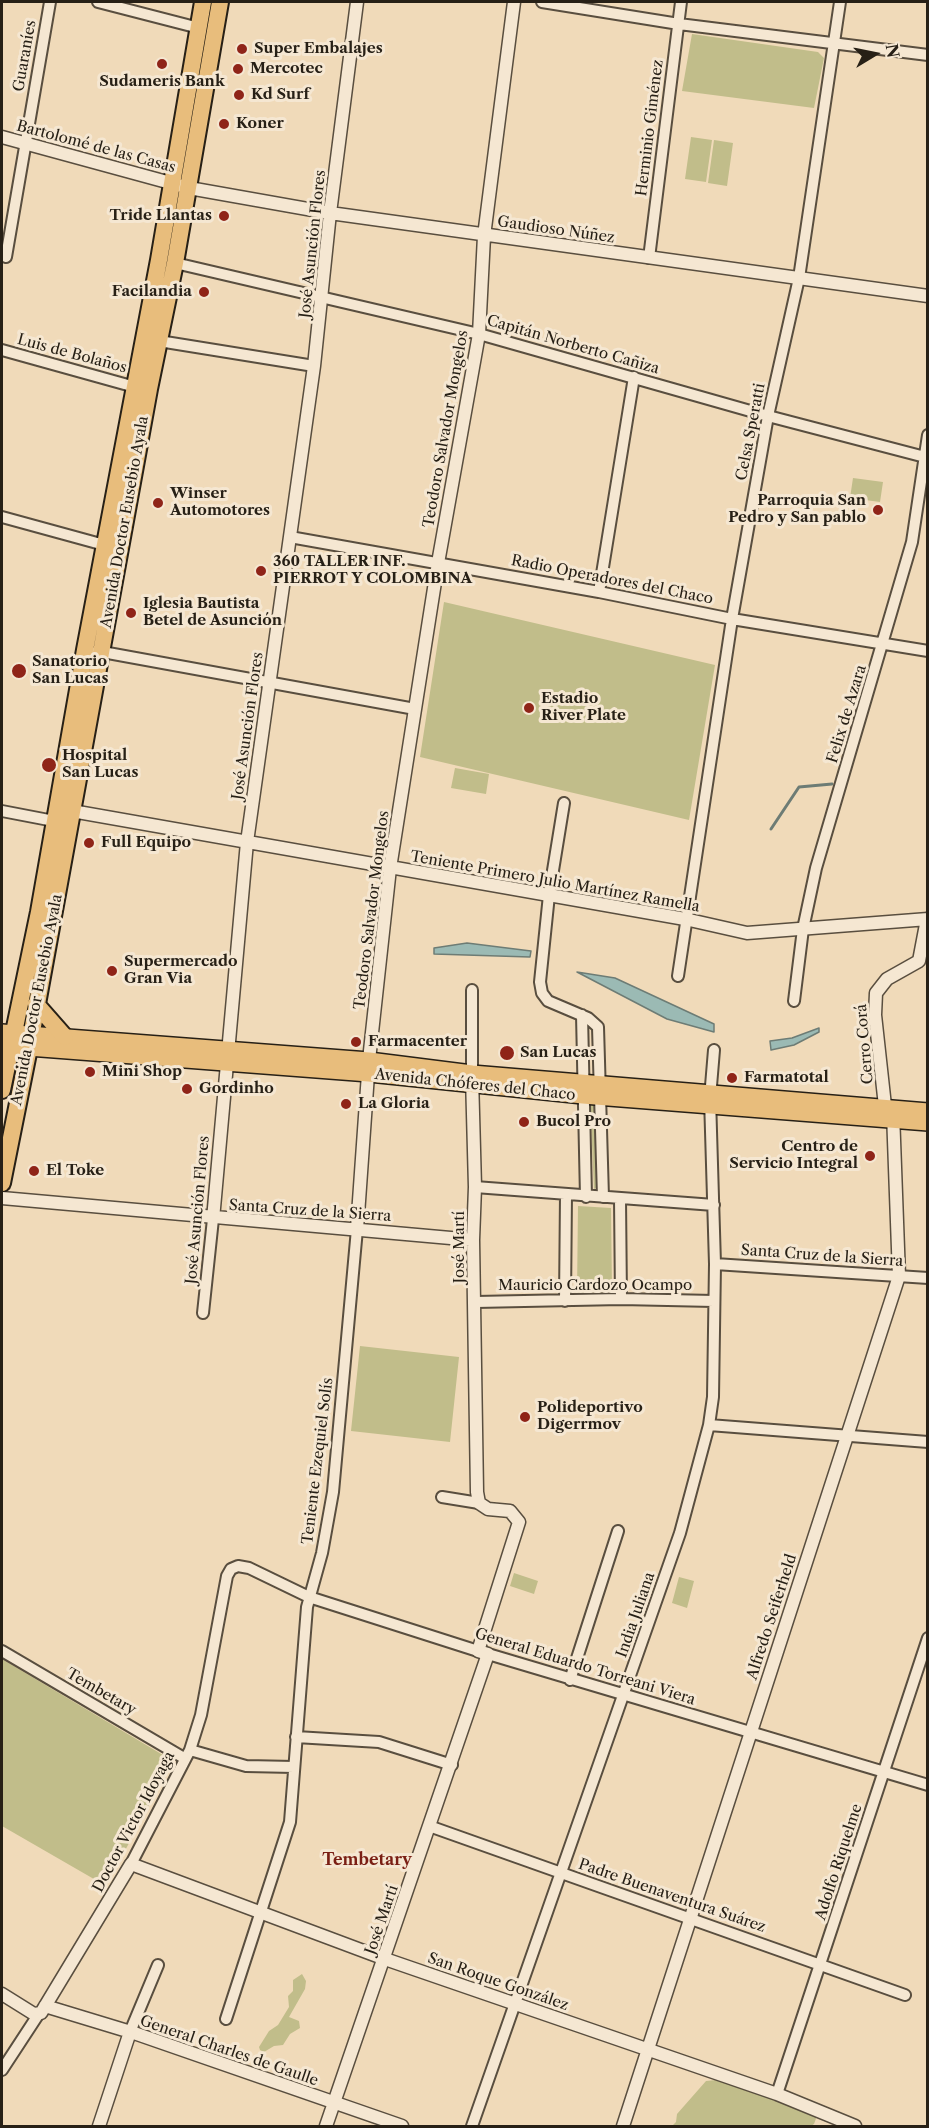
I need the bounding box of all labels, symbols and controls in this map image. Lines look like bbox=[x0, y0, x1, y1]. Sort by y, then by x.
street label: Guaraníes bbox=[10, 19, 40, 93]
north arrow bbox=[845, 24, 905, 84]
place label: Super Embalajes bbox=[254, 40, 383, 58]
marker: Super Embalajes bbox=[235, 42, 249, 56]
text: N bbox=[882, 42, 904, 59]
marker: Sudameris Bank bbox=[155, 57, 169, 71]
street label: Herminio Giménez bbox=[633, 59, 667, 197]
place label: Mercotec bbox=[250, 60, 323, 78]
marker: Mercotec bbox=[231, 62, 245, 76]
place label: Sudameris Bank bbox=[99, 73, 225, 91]
place label: Kd Surf bbox=[251, 86, 310, 104]
marker: Kd Surf bbox=[232, 88, 246, 102]
place label: Koner bbox=[236, 115, 284, 133]
street label: Bartolomé de las Casas bbox=[14, 117, 178, 177]
marker: Koner bbox=[217, 117, 231, 131]
street label: José Asunción Flores bbox=[296, 169, 330, 319]
place label: Tride Llantas bbox=[110, 207, 212, 225]
marker: Tride Llantas bbox=[217, 209, 231, 223]
street label: Gaudioso Núñez bbox=[496, 213, 616, 247]
place label: Facilandia bbox=[112, 283, 192, 301]
marker: Facilandia bbox=[197, 285, 211, 299]
street label: Capitán Norberto Cañiza bbox=[485, 312, 661, 378]
street label: Teodoro Salvador Mongelos bbox=[420, 329, 472, 529]
street label: Luis de Bolaños bbox=[15, 331, 129, 377]
street label: Celsa Speratti bbox=[733, 382, 769, 482]
street label: Avenida Doctor Eusebio Ayala bbox=[97, 415, 153, 629]
place label: Winser Automotores bbox=[170, 485, 270, 520]
place label: Parroquia San Pedro y San pablo bbox=[728, 492, 866, 527]
marker: Winser Automotores bbox=[151, 496, 165, 510]
marker: Parroquia San Pedro y San pablo bbox=[871, 503, 885, 517]
street label: Radio Operadores del Chaco bbox=[509, 552, 715, 608]
place label: 360 TALLER INF. PIERROT Y COLOMBINA bbox=[273, 553, 472, 588]
marker: 360 TALLER INF. PIERROT Y COLOMBINA bbox=[254, 564, 268, 578]
place label: Iglesia Bautista Betel de Asunción bbox=[143, 595, 282, 630]
marker: Iglesia Bautista Betel de Asunción bbox=[124, 606, 138, 620]
street label: José Asunción Flores bbox=[229, 651, 267, 801]
place label: Sanatorio San Lucas bbox=[32, 653, 108, 688]
marker: Sanatorio San Lucas bbox=[10, 662, 28, 680]
street label: Felix de Azara bbox=[824, 663, 870, 765]
place label: Estadio River Plate bbox=[541, 690, 626, 725]
marker: Estadio River Plate bbox=[522, 701, 536, 715]
place label: Hospital San Lucas bbox=[62, 747, 138, 782]
marker: Hospital San Lucas bbox=[40, 756, 58, 774]
street label: Teodoro Salvador Mongelos bbox=[351, 810, 393, 1010]
place label: Full Equipo bbox=[101, 834, 191, 852]
marker: Full Equipo bbox=[82, 836, 96, 850]
street label: Teniente Primero Julio Martínez Ramella bbox=[409, 848, 701, 916]
street label: Avenida Doctor Eusebio Ayala bbox=[8, 893, 66, 1107]
place label: Supermercado Gran Via bbox=[124, 953, 237, 988]
marker: Supermercado Gran Via bbox=[105, 964, 119, 978]
street label: Cerro Corá bbox=[853, 1003, 877, 1085]
place label: Farmacenter bbox=[368, 1033, 467, 1051]
marker: Farmacenter bbox=[349, 1035, 363, 1049]
marker: San Lucas bbox=[498, 1044, 516, 1062]
place label: San Lucas bbox=[520, 1044, 596, 1062]
place label: Mini Shop bbox=[102, 1063, 182, 1081]
marker: Mini Shop bbox=[83, 1065, 97, 1079]
street label: Avenida Chóferes del Chaco bbox=[374, 1065, 576, 1105]
place label: Farmatotal bbox=[744, 1069, 829, 1087]
marker: Farmatotal bbox=[725, 1071, 739, 1085]
place label: Gordinho bbox=[199, 1080, 274, 1098]
marker: Gordinho bbox=[180, 1082, 194, 1096]
place label: La Gloria bbox=[358, 1095, 430, 1113]
marker: La Gloria bbox=[339, 1097, 353, 1111]
place label: Bucol Pro bbox=[536, 1113, 611, 1131]
marker: Bucol Pro bbox=[517, 1115, 531, 1129]
street label: José Asunción Flores bbox=[183, 1135, 213, 1285]
place label: Centro de Servicio Integral bbox=[729, 1138, 858, 1173]
marker: Centro de Servicio Integral bbox=[863, 1149, 877, 1163]
place label: El Toke bbox=[46, 1162, 104, 1180]
marker: El Toke bbox=[27, 1164, 41, 1178]
street label: Santa Cruz de la Sierra bbox=[228, 1196, 392, 1226]
street label: José Martí bbox=[451, 1211, 469, 1283]
street label: Santa Cruz de la Sierra bbox=[740, 1241, 904, 1271]
street label: Mauricio Cardozo Ocampo bbox=[498, 1277, 692, 1295]
street label: Teniente Ezequiel Solís bbox=[299, 1377, 337, 1545]
place label: Polideportivo Digerrmov bbox=[537, 1399, 643, 1434]
marker: Polideportivo Digerrmov bbox=[518, 1410, 532, 1424]
street label: Alfredo Seiferheld bbox=[743, 1552, 801, 1682]
street label: India Juliana bbox=[613, 1570, 659, 1660]
street label: General Eduardo Torreani Viera bbox=[473, 1625, 697, 1709]
street label: Tembetary bbox=[63, 1665, 139, 1719]
street label: Doctor Victor Idoyaga bbox=[89, 1748, 179, 1896]
street label: Adolfo Riquelme bbox=[812, 1802, 866, 1922]
district label: Tembetary bbox=[322, 1850, 412, 1870]
street label: Padre Buenaventura Suárez bbox=[576, 1855, 768, 1937]
street label: José Martí bbox=[362, 1883, 402, 1957]
street label: San Roque González bbox=[425, 1949, 571, 2015]
street label: General Charles de Gaulle bbox=[137, 2012, 321, 2090]

